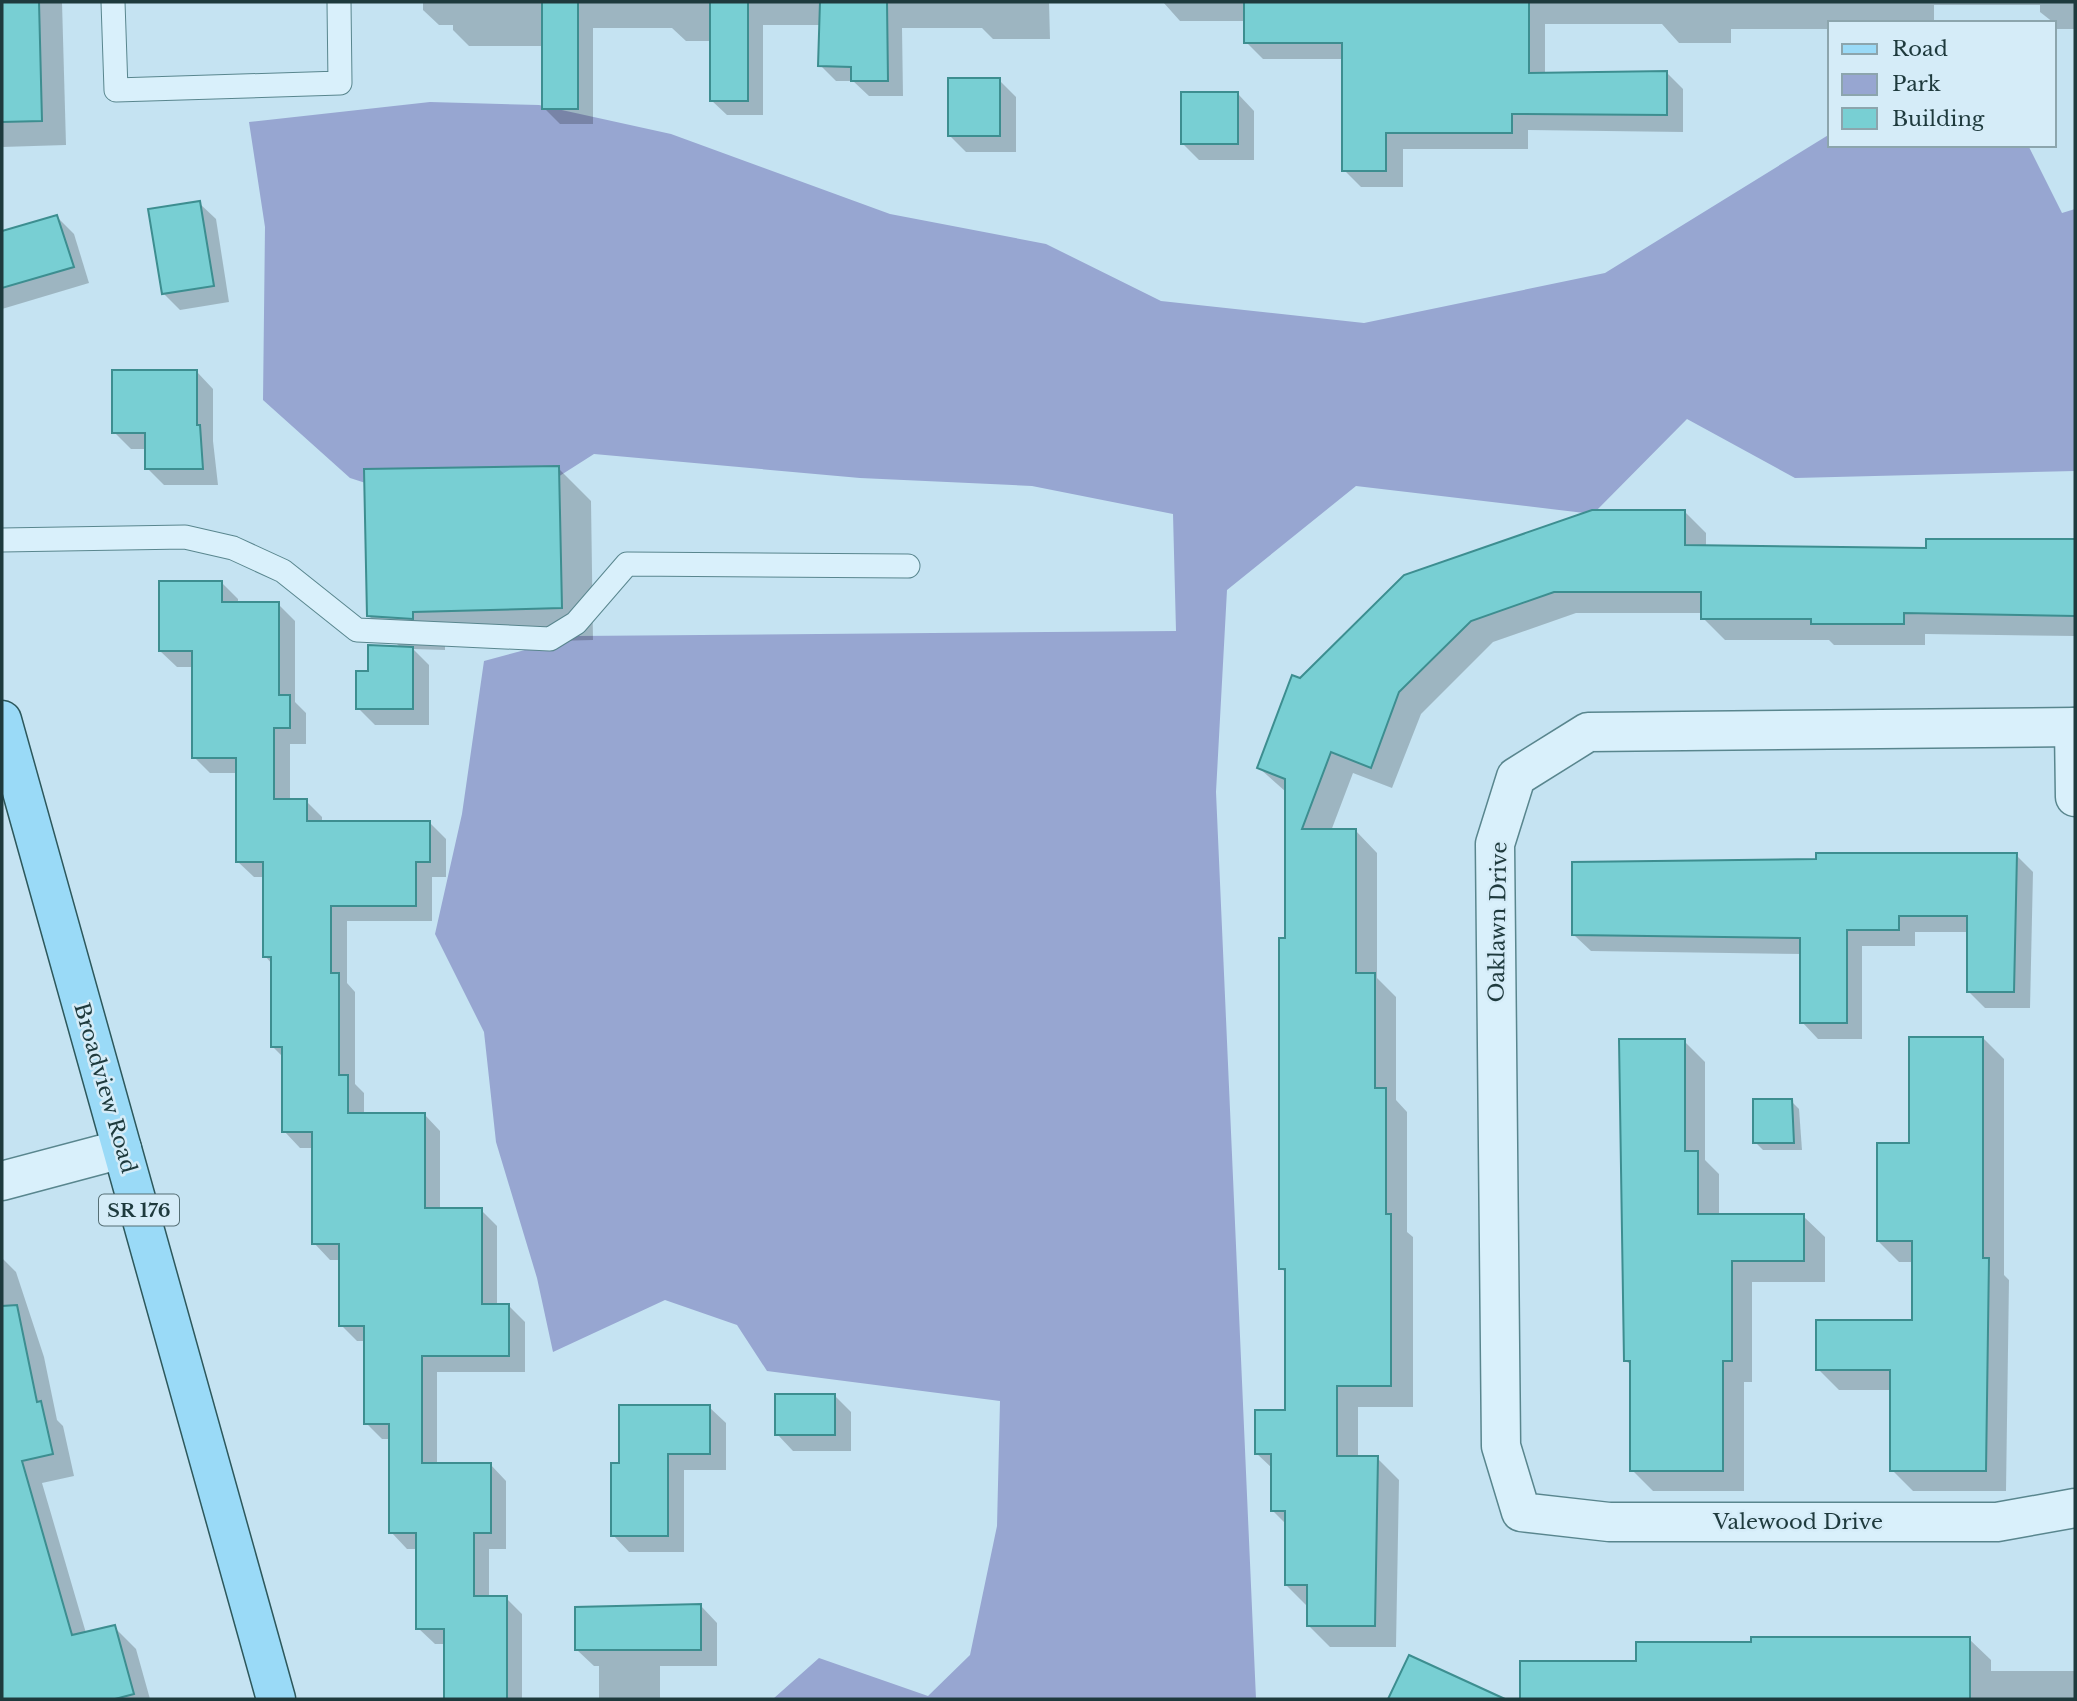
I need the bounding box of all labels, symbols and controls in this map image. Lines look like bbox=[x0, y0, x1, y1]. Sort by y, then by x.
legend bbox=[1828, 21, 2056, 147]
text: Road bbox=[1892, 36, 1948, 62]
text: Park bbox=[1892, 71, 1941, 97]
text: Building bbox=[1892, 106, 1985, 132]
street label: Oaklawn Drive bbox=[1484, 841, 1512, 1003]
street label: Broadview Road bbox=[68, 1000, 142, 1176]
road number: SR 176 bbox=[99, 1194, 179, 1226]
street label: Valewood Drive bbox=[1712, 1509, 1883, 1535]

